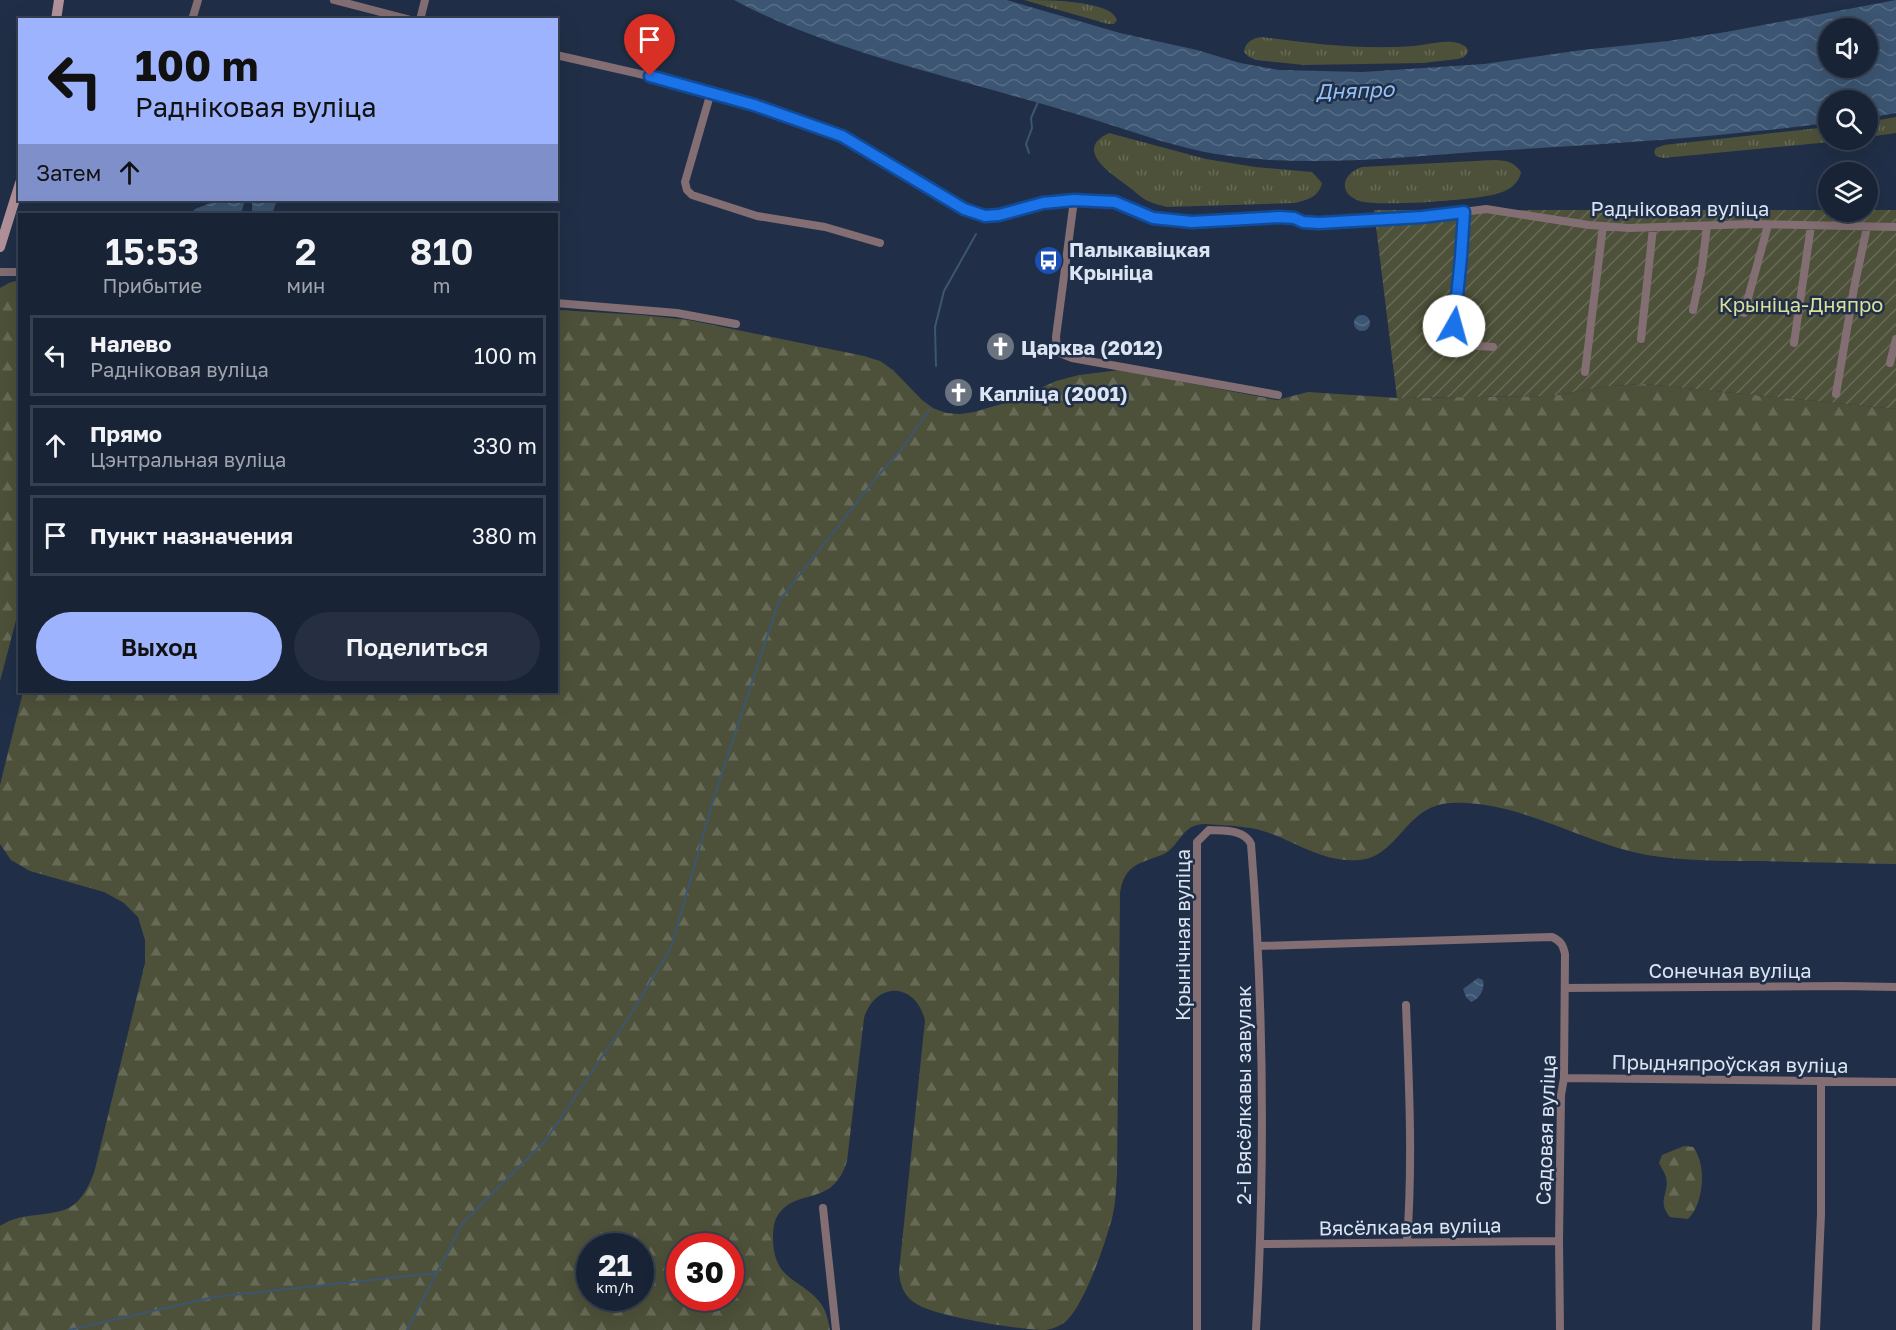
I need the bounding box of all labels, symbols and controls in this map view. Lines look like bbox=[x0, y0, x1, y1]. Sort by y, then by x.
pin bbox=[624, 14, 675, 76]
map controls bbox=[1818, 18, 1878, 222]
button: sound bbox=[1818, 18, 1878, 78]
icon: arrive bbox=[633, 23, 666, 56]
text: 100 m bbox=[135, 40, 258, 90]
icon: left bbox=[36, 42, 114, 120]
water label: Дняпро bbox=[1314, 76, 1396, 104]
button: search bbox=[1818, 90, 1878, 150]
text: Радніковая вуліца bbox=[135, 91, 376, 123]
icon: ahead bbox=[113, 156, 146, 189]
text: Затем bbox=[36, 159, 101, 186]
button: layers bbox=[1818, 162, 1878, 222]
street label: Радніковая вуліца bbox=[1591, 196, 1769, 220]
text: 15:53 bbox=[105, 230, 199, 273]
text: 2 bbox=[295, 230, 317, 273]
text: 810 bbox=[410, 230, 474, 273]
place label: Палыкавіцкая Крыніца bbox=[1069, 237, 1210, 284]
bus stop icon: Палыкавіцкая Крыніца bbox=[1032, 244, 1064, 276]
text: Прибытие bbox=[102, 273, 202, 297]
text: мин bbox=[286, 273, 325, 297]
text: m bbox=[433, 273, 450, 297]
park label: Крыніца-Дняпро bbox=[1719, 292, 1883, 316]
position arrow bbox=[1422, 294, 1486, 358]
text: Налево bbox=[90, 330, 172, 357]
church icon: Царква (2012) bbox=[984, 331, 1016, 363]
place label: Царква (2012) bbox=[1021, 335, 1163, 359]
icon: left bbox=[39, 339, 72, 372]
text: 100 m bbox=[474, 342, 537, 369]
text: Радніковая вуліца bbox=[90, 357, 269, 381]
church icon: Капліца (2001) bbox=[942, 377, 974, 409]
place label: Капліца (2001) bbox=[979, 381, 1128, 405]
text: Прямо bbox=[90, 420, 162, 447]
icon: ahead bbox=[39, 429, 72, 462]
text: 330 m bbox=[473, 432, 537, 459]
text: Цэнтральная вуліца bbox=[90, 447, 286, 471]
icon: arrive bbox=[39, 519, 72, 552]
text: Пункт назначения bbox=[90, 522, 293, 549]
text: 380 m bbox=[472, 522, 537, 549]
button: Выход bbox=[36, 612, 282, 681]
button: Поделиться bbox=[294, 612, 540, 681]
street label: Крынічная вуліца bbox=[1170, 849, 1194, 1021]
street label: Сонечная вуліца bbox=[1648, 958, 1812, 982]
street label: 2-і Вясёлкавы завулак bbox=[1231, 985, 1255, 1205]
street label: Прыдняпроўская вуліца bbox=[1611, 1049, 1849, 1077]
street label: Садовая вуліца bbox=[1530, 1054, 1560, 1206]
street label: Вясёлкавая вуліца bbox=[1318, 1212, 1502, 1240]
speed limit sign: 30 bbox=[666, 1233, 744, 1311]
text: 21 bbox=[598, 1247, 632, 1283]
text: km/h bbox=[596, 1278, 634, 1296]

